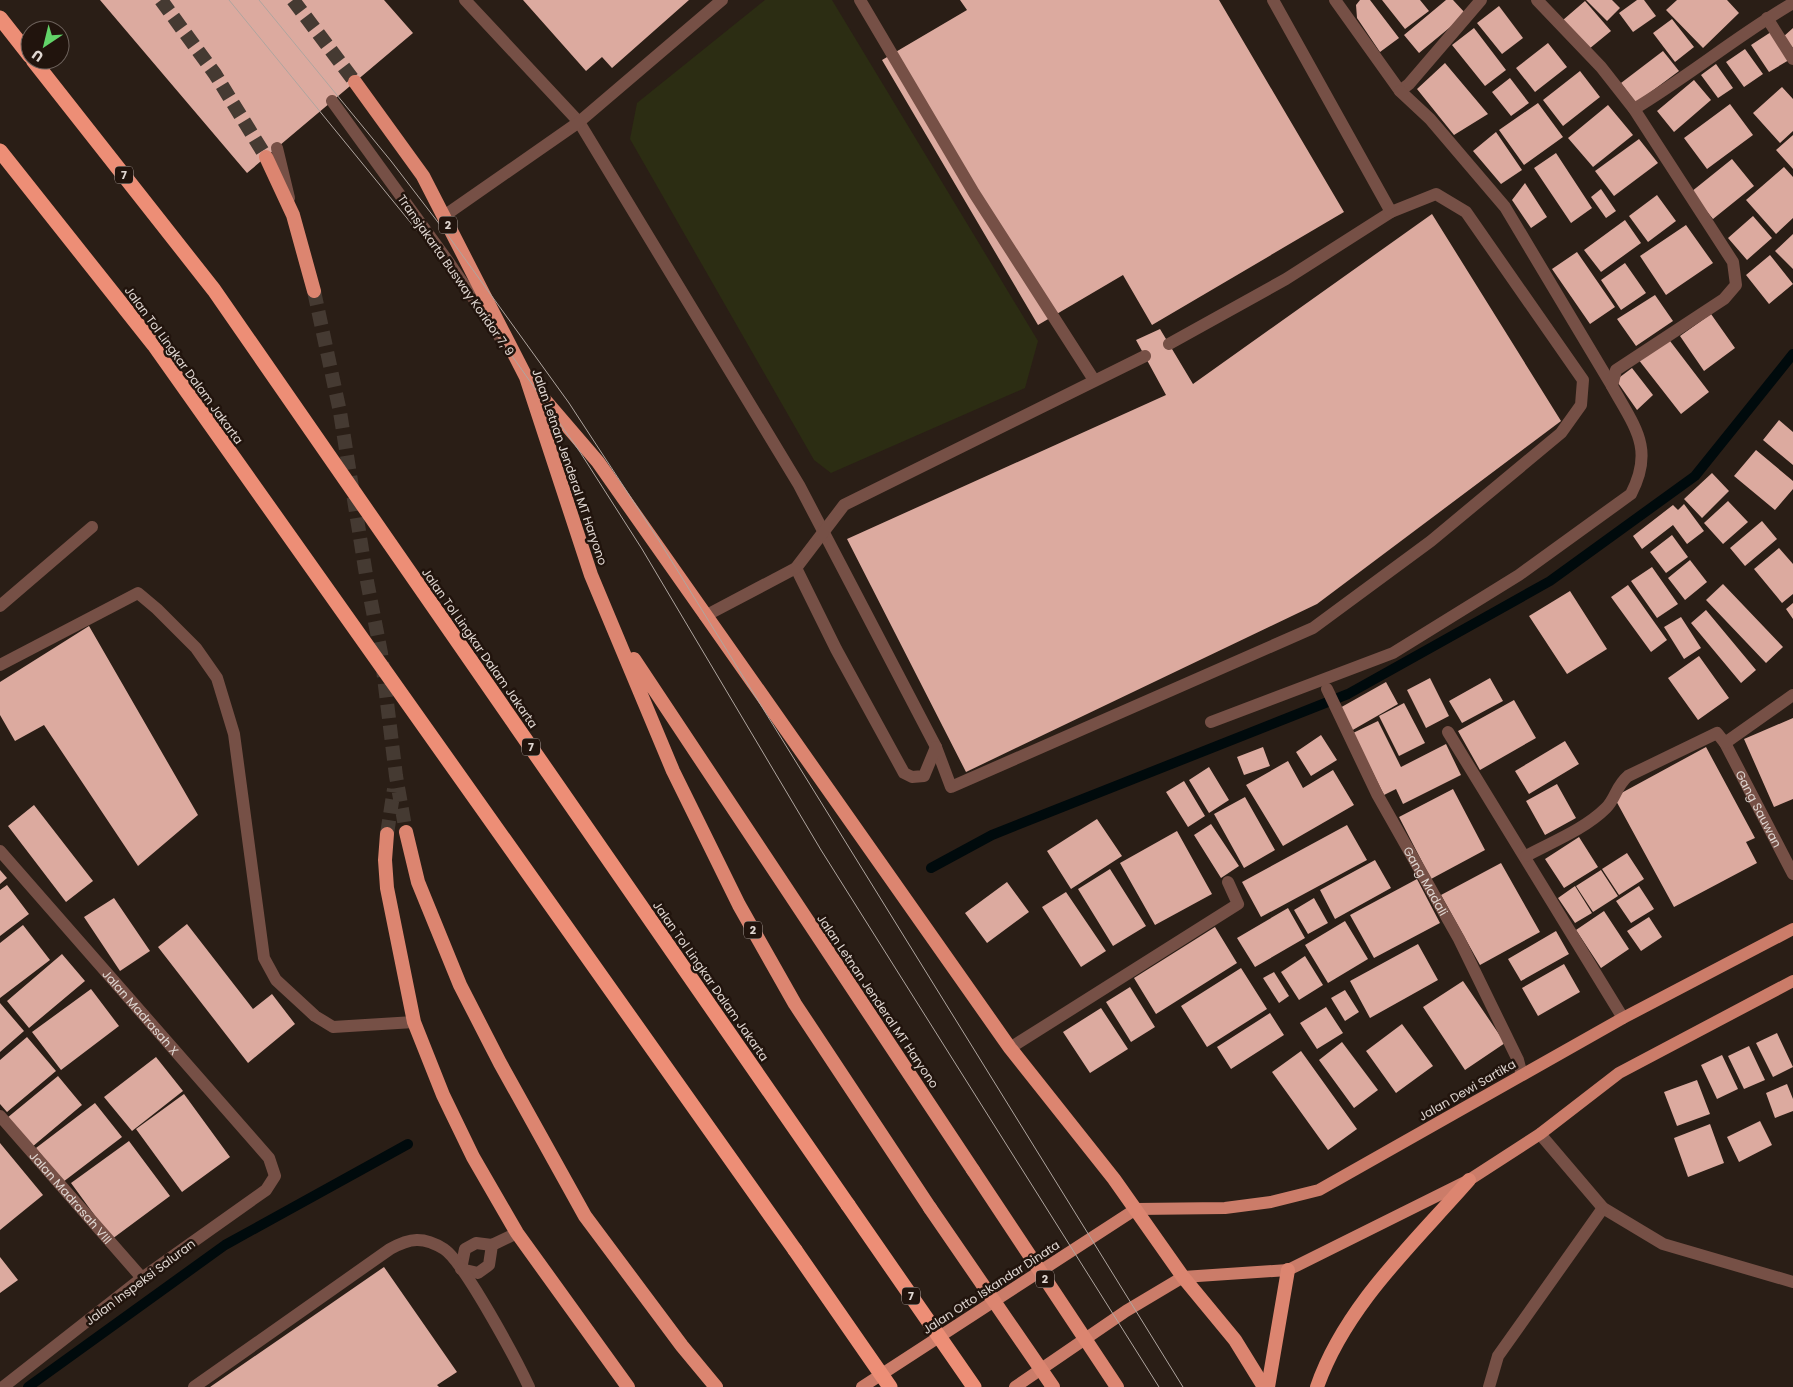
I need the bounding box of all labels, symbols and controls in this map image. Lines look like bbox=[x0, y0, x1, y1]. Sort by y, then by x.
north arrow bbox=[20, 20, 70, 70]
text: U bbox=[28, 45, 47, 67]
road number: 7 bbox=[115, 166, 133, 184]
street label: Transjakarta Busway Koridor 7, 9 bbox=[394, 191, 518, 359]
road number: 2 bbox=[439, 216, 457, 234]
street label: Jalan Tol Lingkar Dalam Jakarta bbox=[121, 283, 247, 447]
street label: Jalan Letnan Jenderal MT Haryono bbox=[528, 367, 612, 568]
street label: Jalan Tol Lingkar Dalam Jakarta bbox=[418, 565, 542, 731]
road number: 7 bbox=[522, 739, 540, 756]
street label: Gang Sauwan bbox=[1732, 767, 1786, 850]
street label: Gang Madali bbox=[1400, 843, 1452, 919]
street label: Jalan Tol Lingkar Dalam Jakarta bbox=[649, 898, 773, 1064]
street label: Jalan Letnan Jenderal MT Haryono bbox=[813, 911, 943, 1092]
road number: 2 bbox=[744, 922, 762, 938]
street label: Jalan Madrasah X bbox=[99, 966, 183, 1058]
street label: Jalan Dewi Sartika bbox=[1415, 1055, 1519, 1125]
street label: Jalan Madrasah VIII bbox=[26, 1147, 116, 1247]
street label: Jalan Inspeksi Saluran bbox=[82, 1235, 198, 1329]
street label: Jalan Otto Iskandar Dinata bbox=[919, 1236, 1063, 1338]
road number: 2 bbox=[1036, 1270, 1054, 1288]
road number: 7 bbox=[902, 1288, 920, 1304]

